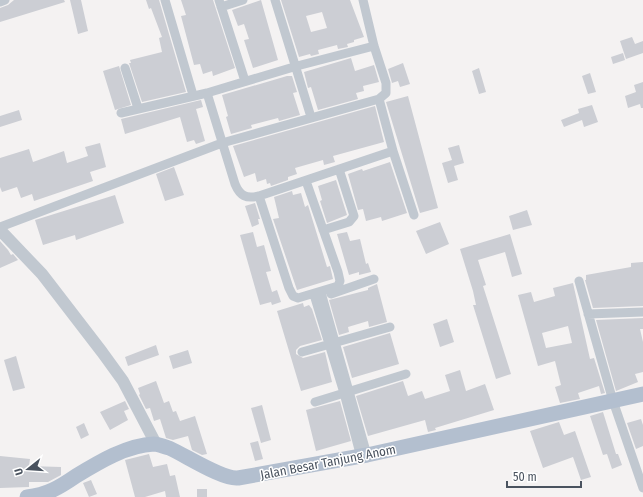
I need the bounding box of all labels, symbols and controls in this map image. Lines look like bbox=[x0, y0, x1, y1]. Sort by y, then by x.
street label: Jalan Besar Tanjung Anom bbox=[259, 442, 397, 482]
north arrow bbox=[8, 449, 48, 489]
scale bar bbox=[507, 463, 581, 489]
text: U bbox=[12, 467, 26, 477]
text: 50 m bbox=[513, 470, 537, 484]

